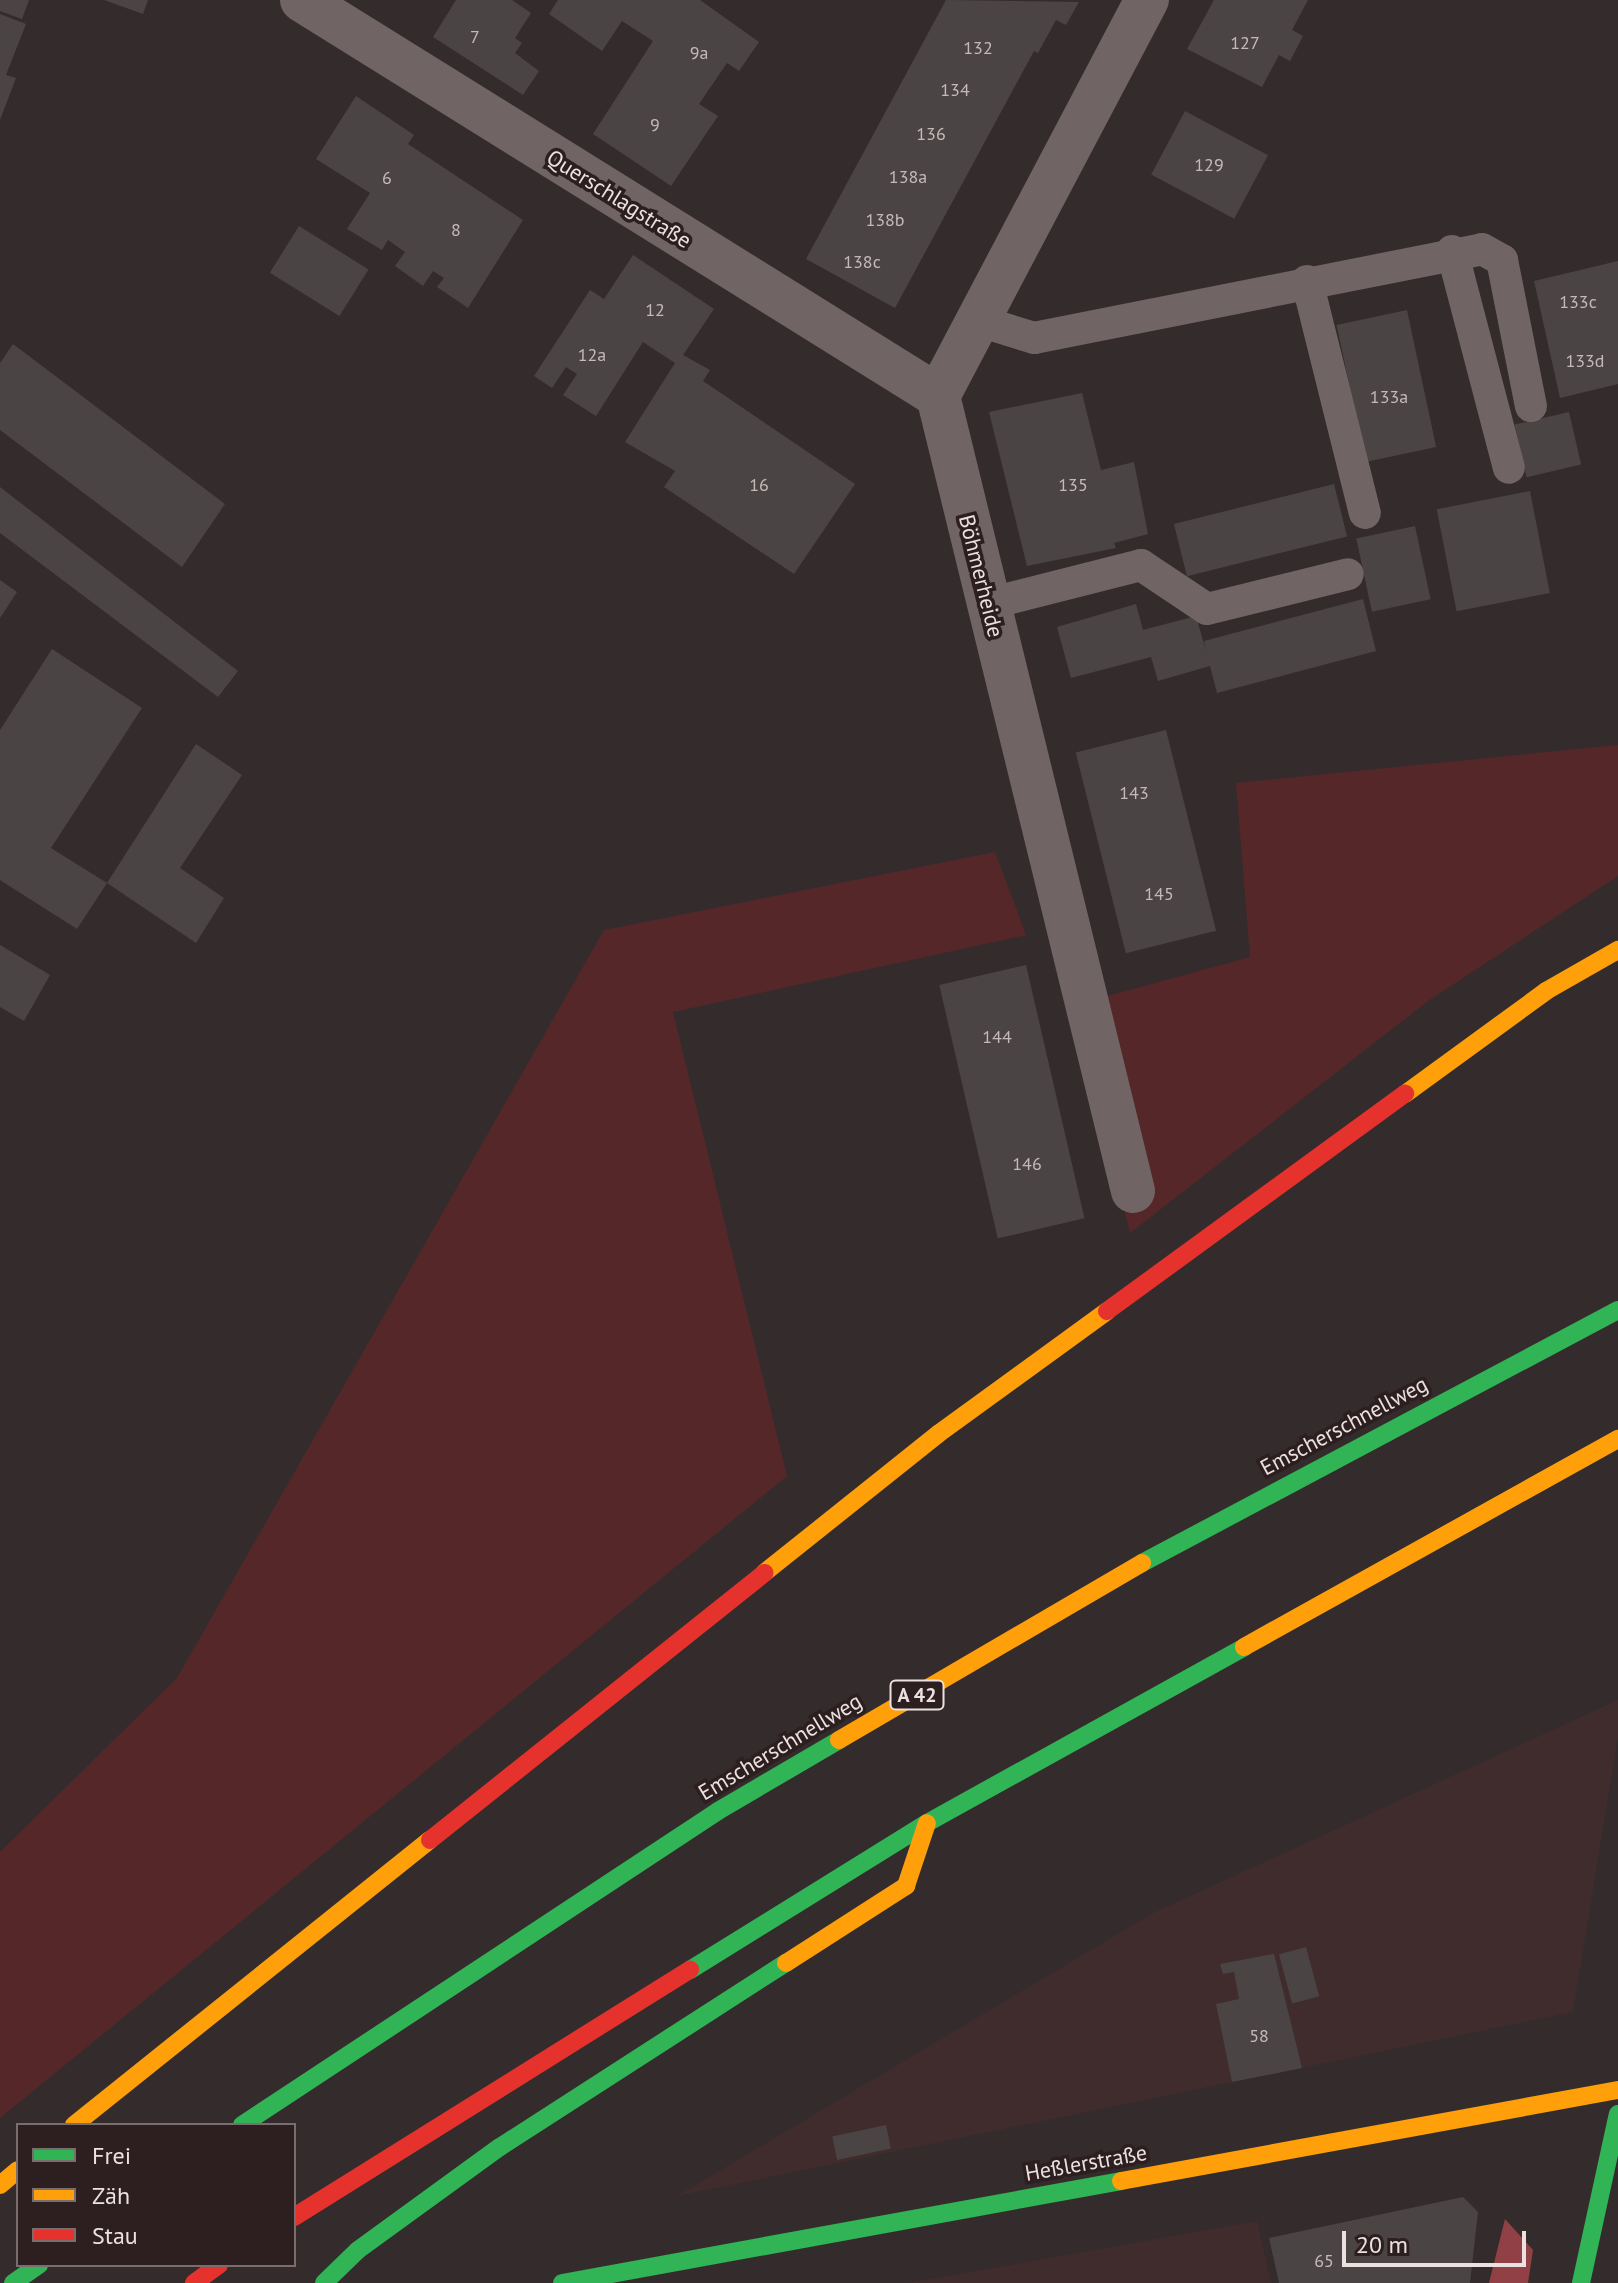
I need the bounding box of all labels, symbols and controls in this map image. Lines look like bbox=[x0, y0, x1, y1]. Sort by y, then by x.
house number: 7 bbox=[470, 26, 480, 48]
house number: 127 bbox=[1230, 32, 1260, 54]
house number: 132 bbox=[963, 37, 993, 59]
house number: 9a bbox=[690, 42, 708, 64]
house number: 134 bbox=[940, 79, 970, 101]
house number: 9 bbox=[650, 114, 660, 136]
house number: 136 bbox=[916, 123, 946, 145]
street label: Querschlagstraße bbox=[542, 144, 696, 254]
house number: 129 bbox=[1194, 154, 1224, 176]
house number: 138a bbox=[889, 166, 927, 188]
house number: 6 bbox=[382, 167, 392, 189]
house number: 138b bbox=[865, 209, 905, 231]
house number: 8 bbox=[451, 219, 461, 241]
house number: 138c bbox=[843, 251, 881, 273]
house number: 133c bbox=[1559, 291, 1597, 313]
house number: 12 bbox=[645, 299, 665, 321]
house number: 12a bbox=[578, 344, 606, 366]
house number: 133d bbox=[1565, 350, 1605, 372]
house number: 133a bbox=[1370, 386, 1408, 408]
house number: 16 bbox=[749, 474, 769, 496]
house number: 135 bbox=[1058, 474, 1088, 496]
street label: Böhmerheide bbox=[953, 512, 1009, 640]
house number: 143 bbox=[1119, 782, 1149, 804]
house number: 145 bbox=[1144, 883, 1174, 905]
house number: 144 bbox=[982, 1026, 1012, 1048]
house number: 146 bbox=[1012, 1153, 1042, 1175]
street label: Emscherschnellweg bbox=[1256, 1371, 1432, 1481]
road number: A 42 bbox=[889, 1679, 945, 1711]
street label: Emscherschnellweg bbox=[694, 1688, 866, 1806]
house number: 58 bbox=[1249, 2025, 1269, 2047]
legend bbox=[16, 2123, 296, 2267]
street label: Heßlerstraße bbox=[1023, 2139, 1149, 2187]
text: Frei bbox=[92, 2140, 131, 2171]
text: Zäh bbox=[92, 2180, 130, 2211]
scale bar bbox=[1346, 2215, 1530, 2265]
text: Stau bbox=[92, 2220, 138, 2251]
text: 20 m bbox=[1356, 2229, 1408, 2260]
house number: 65 bbox=[1314, 2250, 1334, 2272]

